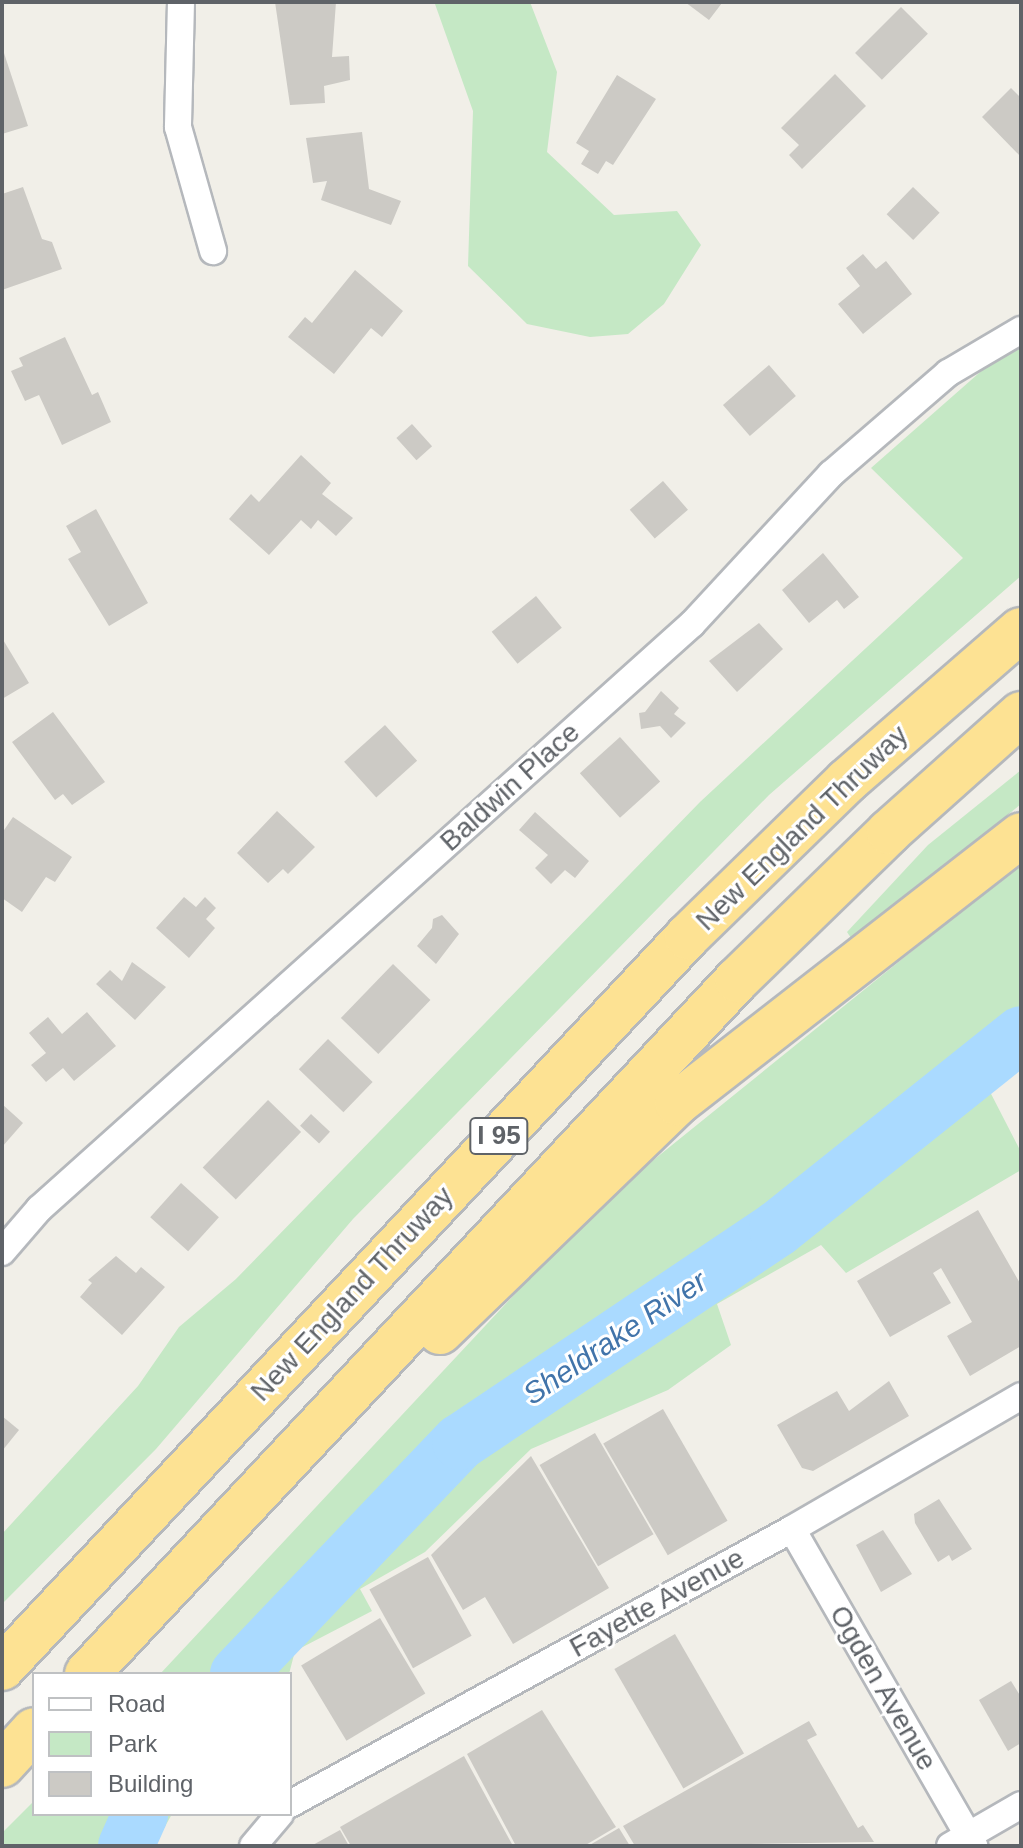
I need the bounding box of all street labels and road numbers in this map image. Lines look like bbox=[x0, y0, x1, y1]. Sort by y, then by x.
street label: Baldwin Place bbox=[433, 716, 587, 858]
street label: New England Thruway bbox=[689, 718, 915, 938]
road number: I 95 bbox=[469, 1114, 529, 1158]
street label: New England Thruway bbox=[244, 1180, 460, 1408]
street label: Fayette Avenue bbox=[563, 1541, 751, 1665]
street label: Ogden Avenue bbox=[822, 1599, 944, 1777]

